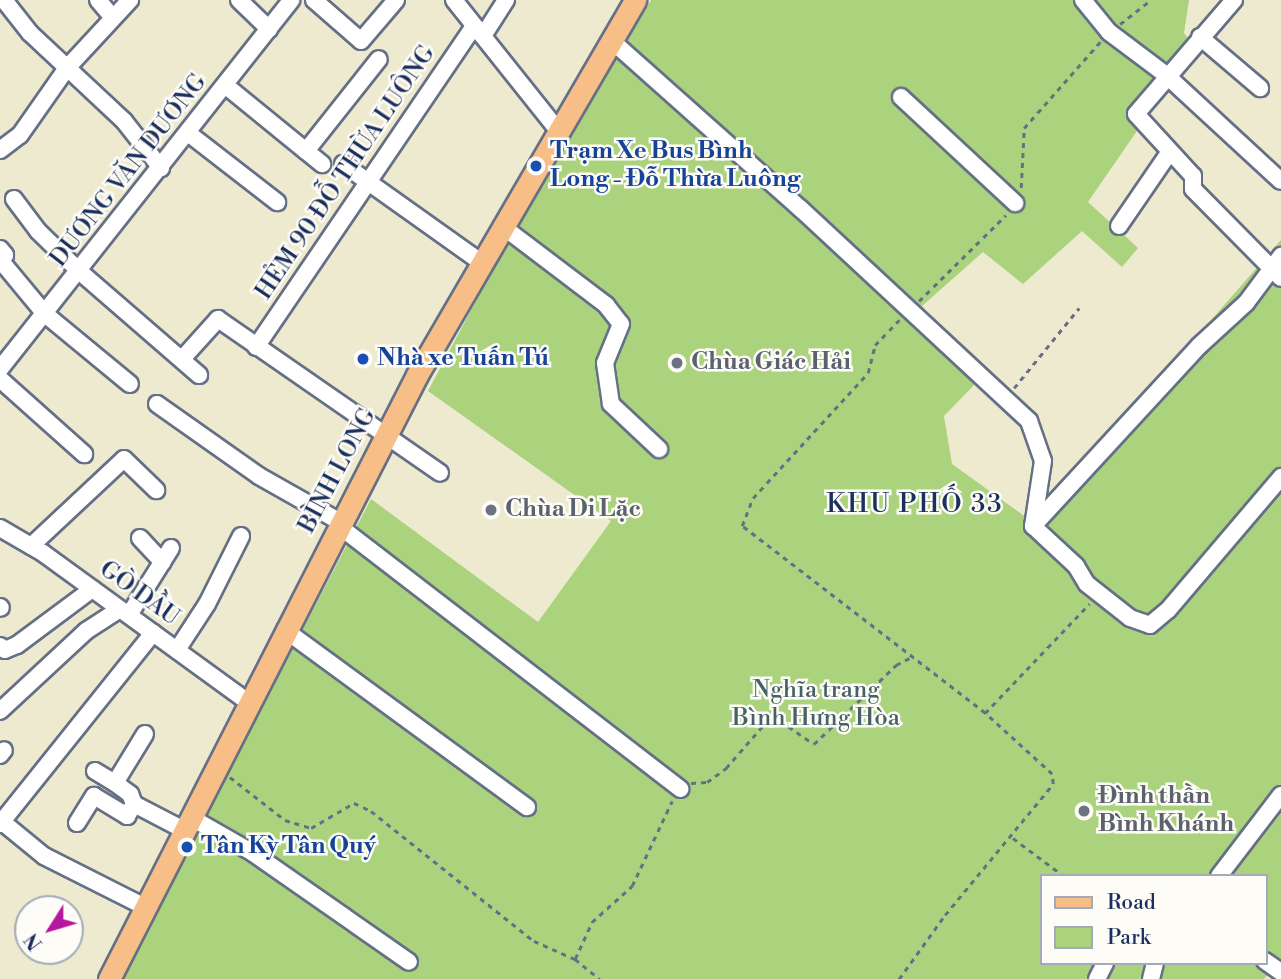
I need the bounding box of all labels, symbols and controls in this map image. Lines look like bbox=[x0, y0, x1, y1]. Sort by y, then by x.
street label: HẺM 90 ĐỖ THỪA LUÔNG bbox=[250, 40, 442, 306]
street label: DƯƠNG VĂN DƯƠNG bbox=[45, 69, 213, 273]
place label: Trạm Xe Bus Bình Long - Đỗ Thừa Luông bbox=[550, 138, 800, 194]
marker: Trạm Xe Bus Bình Long - Đỗ Thừa Luông bbox=[528, 158, 544, 174]
place label: Nhà xe Tuấn Tú bbox=[377, 345, 549, 373]
place label: Chùa Giác Hải bbox=[691, 349, 851, 377]
marker: Nhà xe Tuấn Tú bbox=[355, 351, 371, 367]
marker: Chùa Giác Hải bbox=[669, 355, 685, 371]
street label: BÌNH LONG bbox=[293, 404, 383, 538]
district label: KHU PHỐ 33 bbox=[828, 489, 1002, 521]
place label: Chùa Di Lặc bbox=[505, 496, 641, 524]
marker: Chùa Di Lặc bbox=[483, 502, 499, 518]
street label: GÒ DẦU bbox=[93, 555, 185, 633]
park label: Nghĩa trang Bình Hưng Hòa bbox=[732, 677, 900, 733]
place label: Đình thần Bình Khánh bbox=[1098, 783, 1234, 839]
marker: Đình thần Bình Khánh bbox=[1076, 803, 1092, 819]
place label: Tân Kỳ Tân Quý bbox=[201, 833, 376, 861]
marker: Tân Kỳ Tân Quý bbox=[179, 839, 195, 855]
legend bbox=[1040, 874, 1267, 965]
text: Road bbox=[1107, 890, 1156, 916]
north arrow bbox=[14, 895, 84, 965]
text: Park bbox=[1107, 925, 1151, 951]
text: N bbox=[20, 928, 48, 955]

